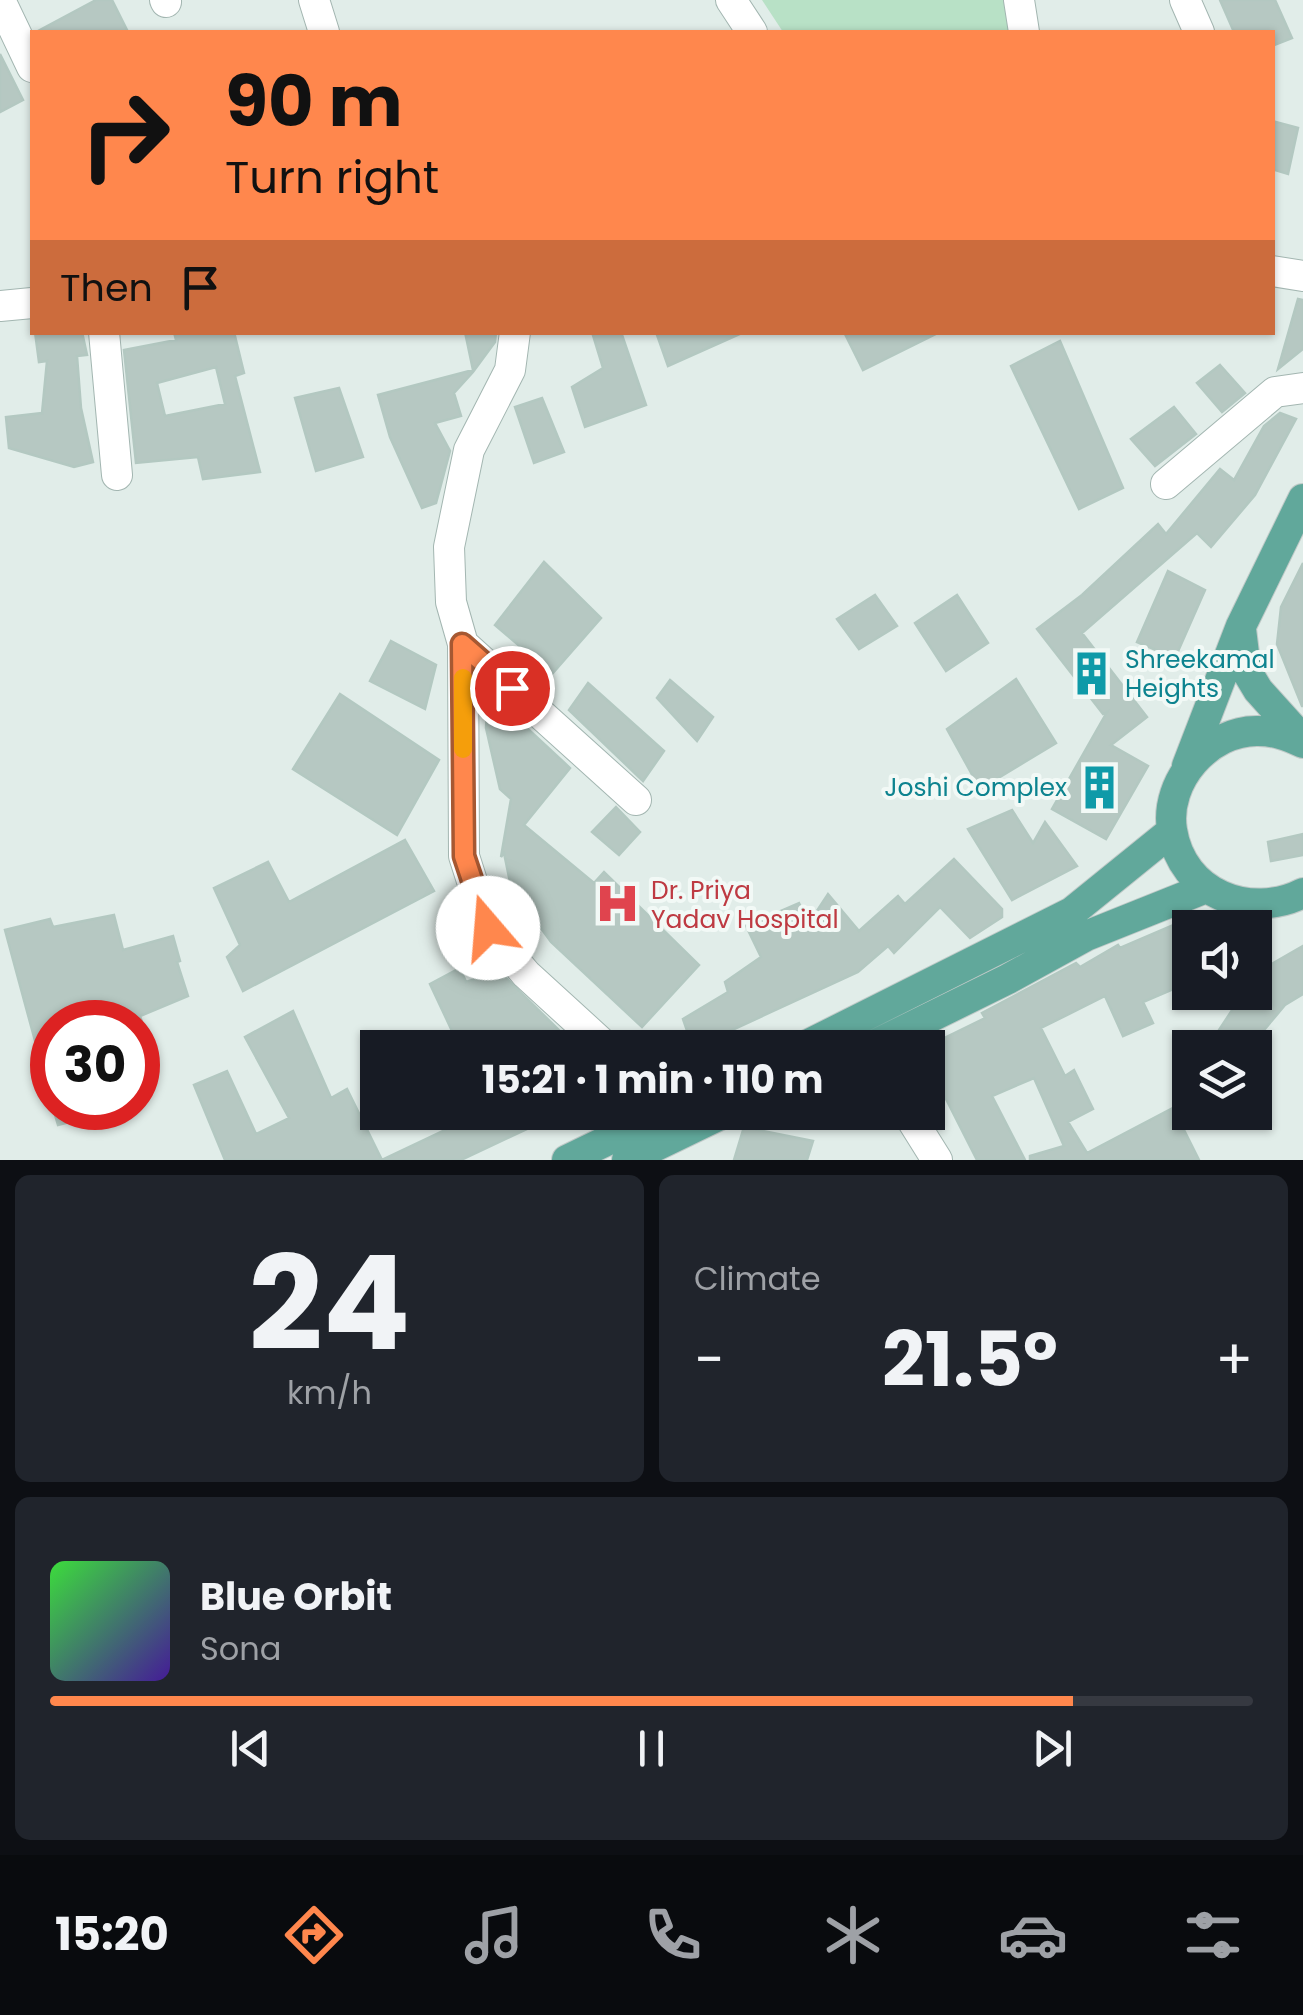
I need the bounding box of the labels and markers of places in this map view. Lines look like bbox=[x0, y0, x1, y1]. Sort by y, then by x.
place label: Shreekamal Heights bbox=[1125, 642, 1275, 706]
pin bbox=[470, 646, 555, 731]
building icon: Shreekamal Heights bbox=[1068, 649, 1116, 697]
building icon: Joshi Complex bbox=[1076, 763, 1124, 811]
place label: Joshi Complex bbox=[884, 770, 1067, 805]
place label: Dr. Priya Yadav Hospital bbox=[651, 873, 839, 937]
hospital icon: Dr. Priya Yadav Hospital bbox=[594, 880, 642, 928]

